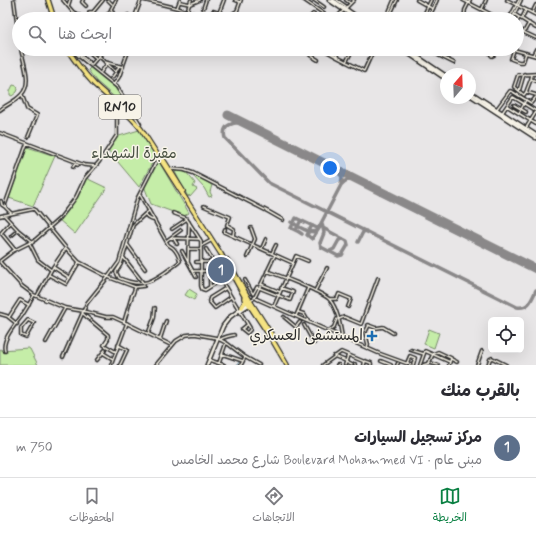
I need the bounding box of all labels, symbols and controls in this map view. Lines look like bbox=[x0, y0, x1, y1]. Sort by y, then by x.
search box bbox=[12, 12, 524, 56]
icon: search bbox=[26, 23, 48, 45]
text: ابحث هنا bbox=[58, 25, 112, 45]
north arrow bbox=[440, 68, 476, 104]
road number: RN10 bbox=[99, 95, 141, 119]
park label: مقبرة الشهداء bbox=[91, 144, 177, 164]
your location bbox=[320, 158, 340, 178]
pin: 1 bbox=[208, 255, 234, 285]
map controls bbox=[488, 317, 524, 353]
button: locate bbox=[488, 317, 524, 353]
place label: المستشفى العسكري bbox=[250, 326, 363, 346]
marker: المستشفى العسكري bbox=[366, 330, 378, 342]
text: بالقرب منك bbox=[441, 380, 520, 402]
text: مركز تسجيل السيارات bbox=[354, 428, 482, 448]
text: 750 m bbox=[16, 439, 53, 456]
text: 1 bbox=[504, 439, 510, 456]
text: مبنى عام · Boulevard Mohammed VI شارع محمد الخامس bbox=[172, 452, 482, 469]
tab: المحفوظات bbox=[69, 485, 114, 527]
tab: الاتجاهات bbox=[252, 485, 295, 527]
tab: الخريطة bbox=[433, 485, 467, 527]

